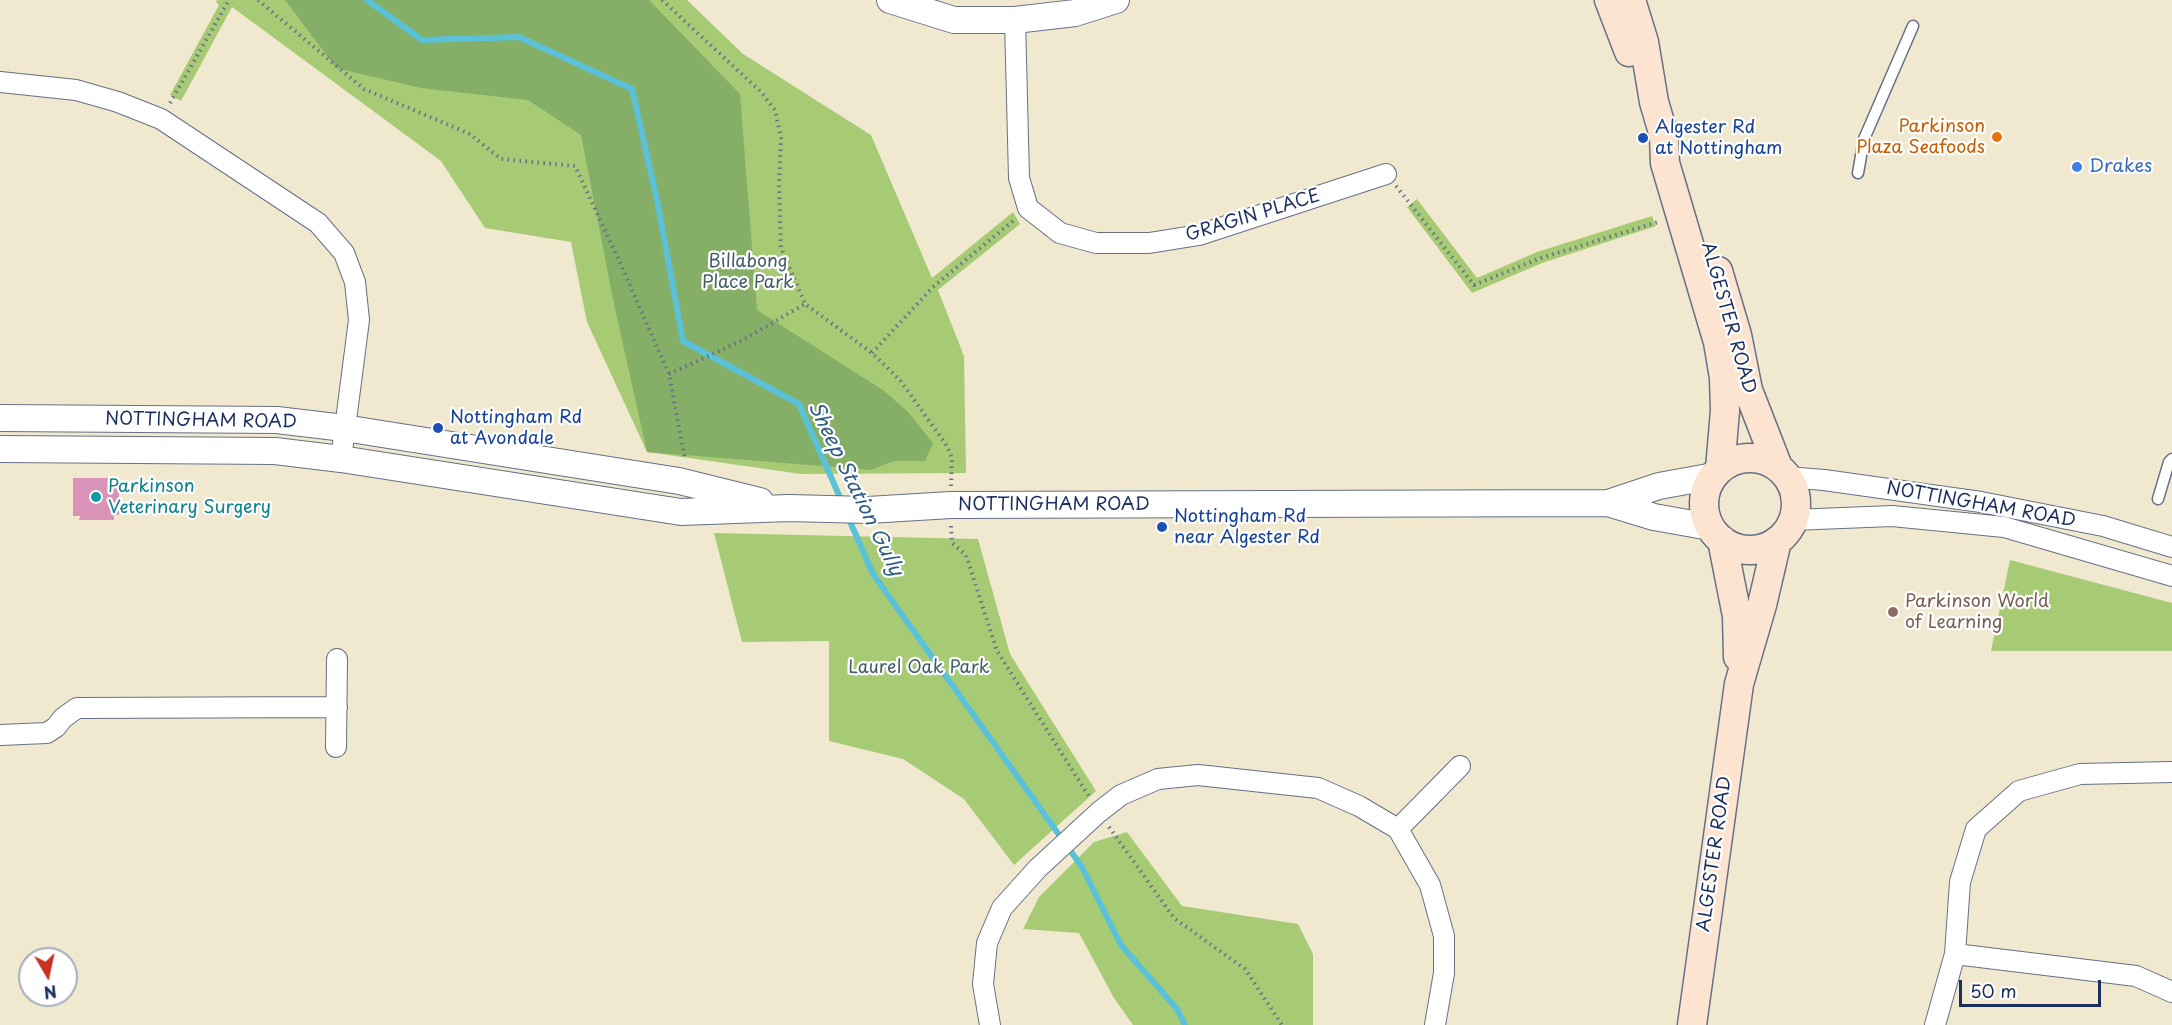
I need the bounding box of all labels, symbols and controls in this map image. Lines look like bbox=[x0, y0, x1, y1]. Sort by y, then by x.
place label: Parkinson Plaza Seafoods bbox=[1856, 116, 1985, 158]
place label: Algester Rd at Nottingham bbox=[1655, 117, 1782, 160]
marker: Parkinson Plaza Seafoods bbox=[1990, 130, 2004, 144]
marker: Algester Rd at Nottingham bbox=[1636, 131, 1650, 145]
place label: Drakes bbox=[2089, 156, 2152, 178]
marker: Drakes bbox=[2070, 160, 2084, 174]
street label: GRAGIN PLACE bbox=[1183, 185, 1323, 247]
street label: ALGESTER ROAD bbox=[1696, 240, 1760, 396]
park label: Billabong Place Park bbox=[702, 251, 794, 294]
water label: Sheep Station Gully bbox=[802, 398, 908, 580]
place label: Nottingham Rd at Avondale bbox=[450, 407, 582, 450]
street label: NOTTINGHAM ROAD bbox=[105, 409, 297, 433]
marker: Nottingham Rd at Avondale bbox=[431, 421, 445, 435]
place label: Parkinson Veterinary Surgery bbox=[108, 476, 271, 518]
street label: NOTTINGHAM ROAD bbox=[1885, 478, 2077, 532]
marker: Parkinson Veterinary Surgery bbox=[89, 490, 103, 504]
street label: NOTTINGHAM ROAD bbox=[958, 494, 1150, 516]
place label: Nottingham Rd near Algester Rd bbox=[1174, 506, 1320, 548]
marker: Nottingham Rd near Algester Rd bbox=[1155, 520, 1169, 534]
place label: Parkinson World of Learning bbox=[1905, 591, 2049, 634]
marker: Parkinson World of Learning bbox=[1886, 605, 1900, 619]
park label: Laurel Oak Park bbox=[848, 657, 990, 679]
street label: ALGESTER ROAD bbox=[1693, 775, 1737, 933]
north arrow bbox=[18, 947, 78, 1007]
scale bar bbox=[1962, 968, 2104, 1006]
text: 50 m bbox=[1970, 977, 2017, 1004]
text: N bbox=[42, 980, 59, 1006]

